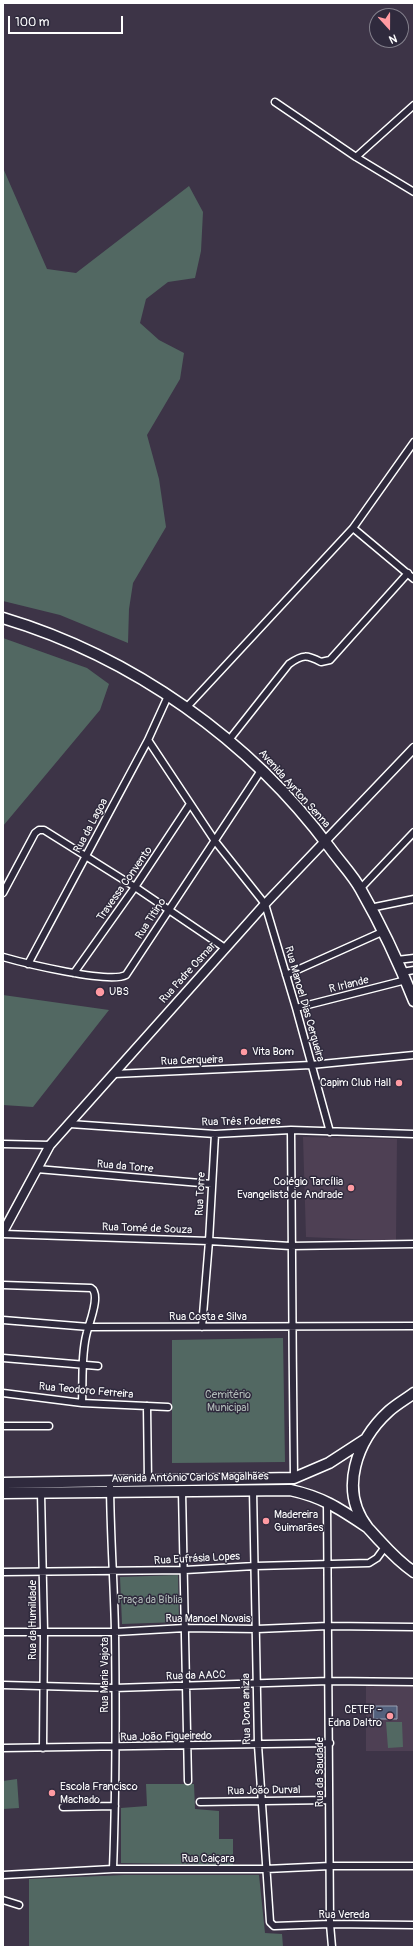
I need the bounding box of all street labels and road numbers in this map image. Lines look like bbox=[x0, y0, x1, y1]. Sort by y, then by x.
street label: Avenida Ayrton Senna bbox=[255, 747, 333, 831]
street label: Rua da Lagoa bbox=[71, 796, 111, 856]
street label: Travessa Convento bbox=[94, 844, 156, 924]
street label: Rua Titino bbox=[133, 896, 169, 942]
street label: Rua Padre Osmar bbox=[157, 940, 219, 1006]
street label: Rua Manoel Dias Cerqueira bbox=[281, 945, 327, 1063]
street label: R Irlande bbox=[328, 974, 370, 996]
street label: Rua Cerqueira bbox=[160, 1053, 224, 1069]
street label: Rua Três Poderes bbox=[201, 1115, 281, 1129]
street label: Rua da Torre bbox=[96, 1158, 154, 1176]
street label: Rua Torre bbox=[193, 1172, 209, 1216]
street label: Rua Tomé de Souza bbox=[101, 1221, 193, 1237]
street label: Rua Costa e Silva bbox=[169, 1310, 247, 1324]
street label: Rua Teodoro Ferreira bbox=[38, 1380, 134, 1402]
street label: Avenida Antônio Carlos Magalhães bbox=[111, 1470, 269, 1486]
street label: Rua Eufrásia Lopes bbox=[154, 1550, 240, 1568]
street label: Rua da Humildade bbox=[26, 1580, 40, 1660]
street label: Rua Manoel Novais bbox=[165, 1612, 251, 1626]
street label: Rua Maria Vajota bbox=[98, 1637, 112, 1713]
street label: Rua da AACC bbox=[166, 1668, 226, 1684]
street label: Rua Dona anizia bbox=[240, 1673, 254, 1745]
street label: Rua João Figueiredo bbox=[120, 1730, 212, 1744]
street label: Rua da Saudade bbox=[313, 1737, 327, 1807]
street label: Rua João Durval bbox=[227, 1784, 301, 1798]
street label: Rua Caiçara bbox=[181, 1852, 235, 1866]
street label: Rua Vereda bbox=[318, 1908, 370, 1922]

